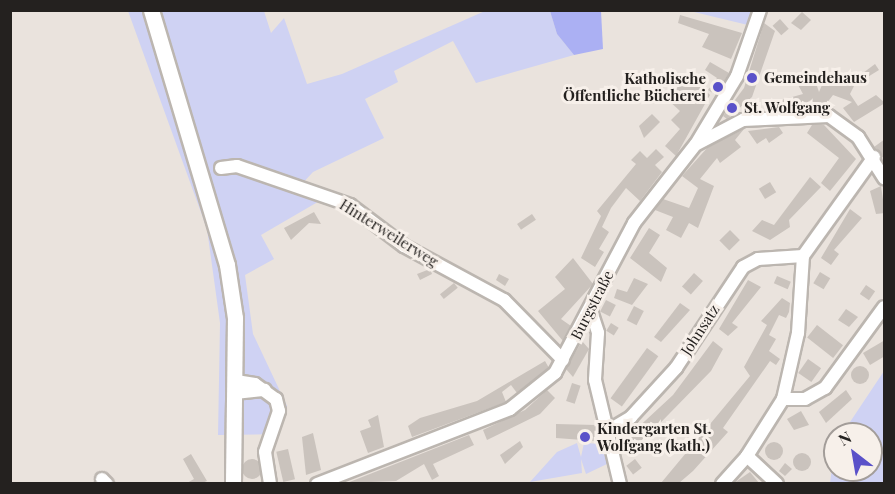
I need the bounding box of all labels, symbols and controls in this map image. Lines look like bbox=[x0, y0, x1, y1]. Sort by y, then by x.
place label: Katholische Öffentliche Bücherei bbox=[563, 69, 706, 104]
place label: Gemeindehaus bbox=[764, 69, 867, 87]
marker: Gemeindehaus bbox=[745, 71, 759, 85]
marker: Katholische Öffentliche Bücherei bbox=[711, 80, 725, 94]
place label: St. Wolfgang bbox=[744, 99, 831, 117]
marker: St. Wolfgang bbox=[725, 101, 739, 115]
street label: Hinterweilerweg bbox=[336, 195, 442, 271]
street label: Burgstraße bbox=[567, 267, 617, 343]
street label: Johnsatz bbox=[677, 301, 723, 359]
place label: Kindergarten St. Wolfgang (kath.) bbox=[597, 419, 712, 454]
north arrow bbox=[823, 422, 883, 482]
text: N bbox=[834, 426, 855, 450]
marker: Kindergarten St. Wolfgang (kath.) bbox=[578, 430, 592, 444]

